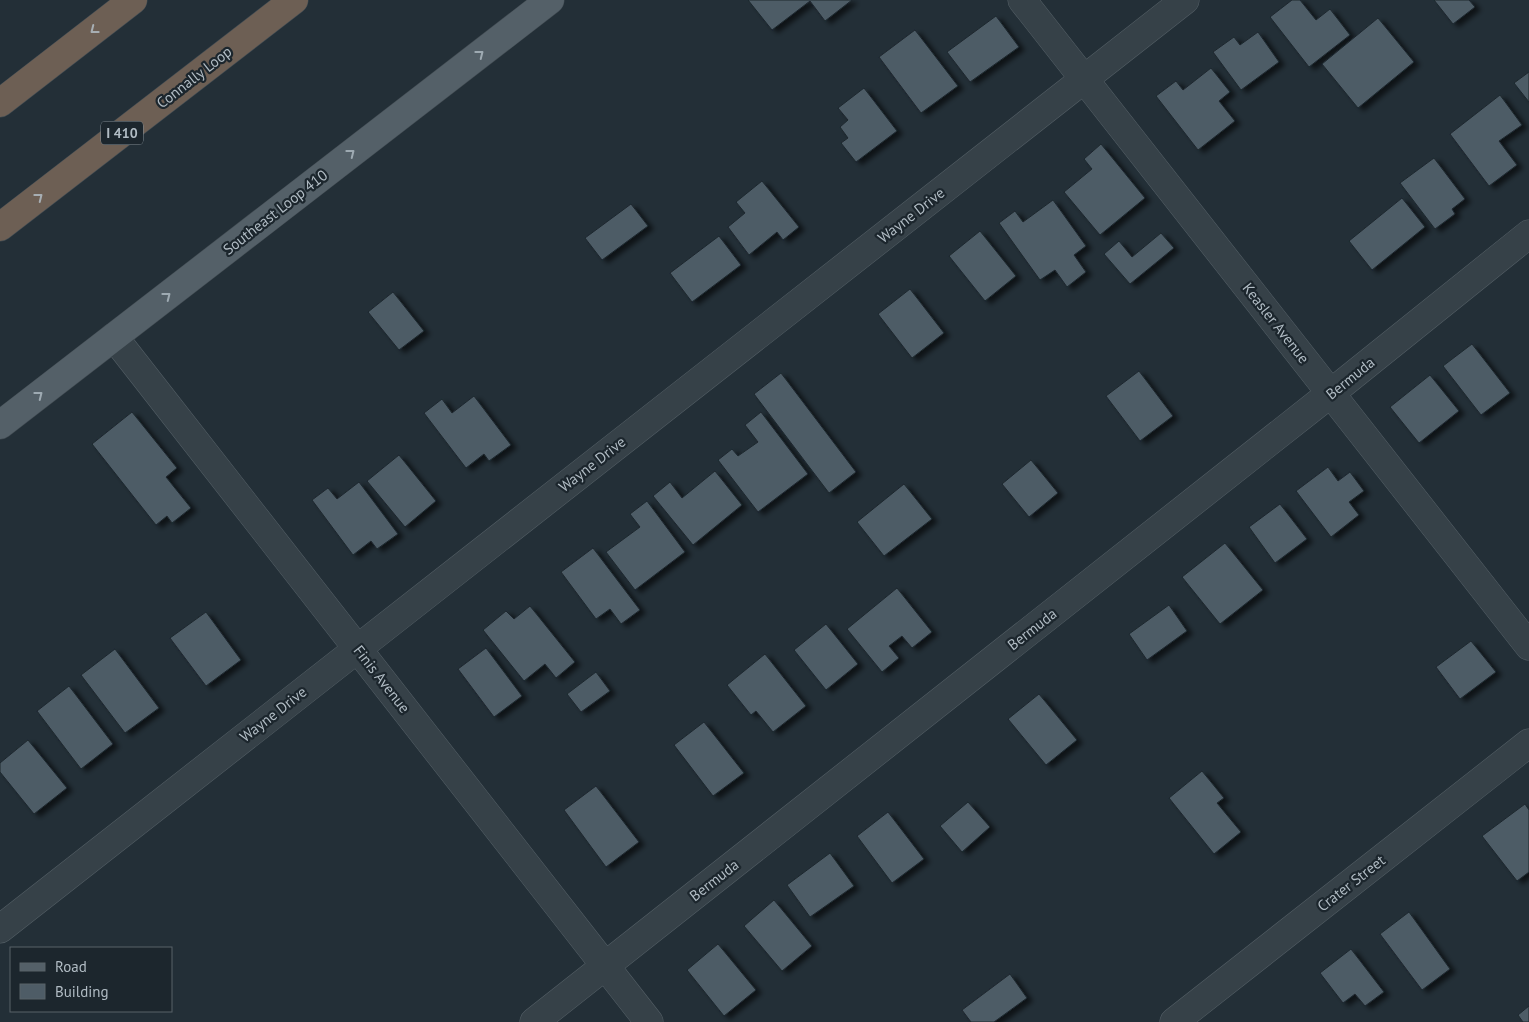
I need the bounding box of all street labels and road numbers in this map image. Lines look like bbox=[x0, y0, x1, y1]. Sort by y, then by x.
street label: Connally Loop bbox=[153, 42, 235, 112]
road number: I 410 bbox=[101, 122, 143, 144]
street label: Southeast Loop 410 bbox=[219, 165, 331, 259]
street label: Wayne Drive bbox=[874, 183, 948, 247]
street label: Keasler Avenue bbox=[1239, 279, 1313, 367]
street label: Bermuda bbox=[1322, 353, 1378, 403]
street label: Wayne Drive bbox=[555, 432, 629, 496]
street label: Bermuda bbox=[1004, 604, 1060, 654]
street label: Finis Avenue bbox=[350, 641, 414, 717]
street label: Wayne Drive bbox=[236, 682, 310, 746]
street label: Crater Street bbox=[1313, 851, 1389, 915]
street label: Bermuda bbox=[686, 855, 742, 905]

